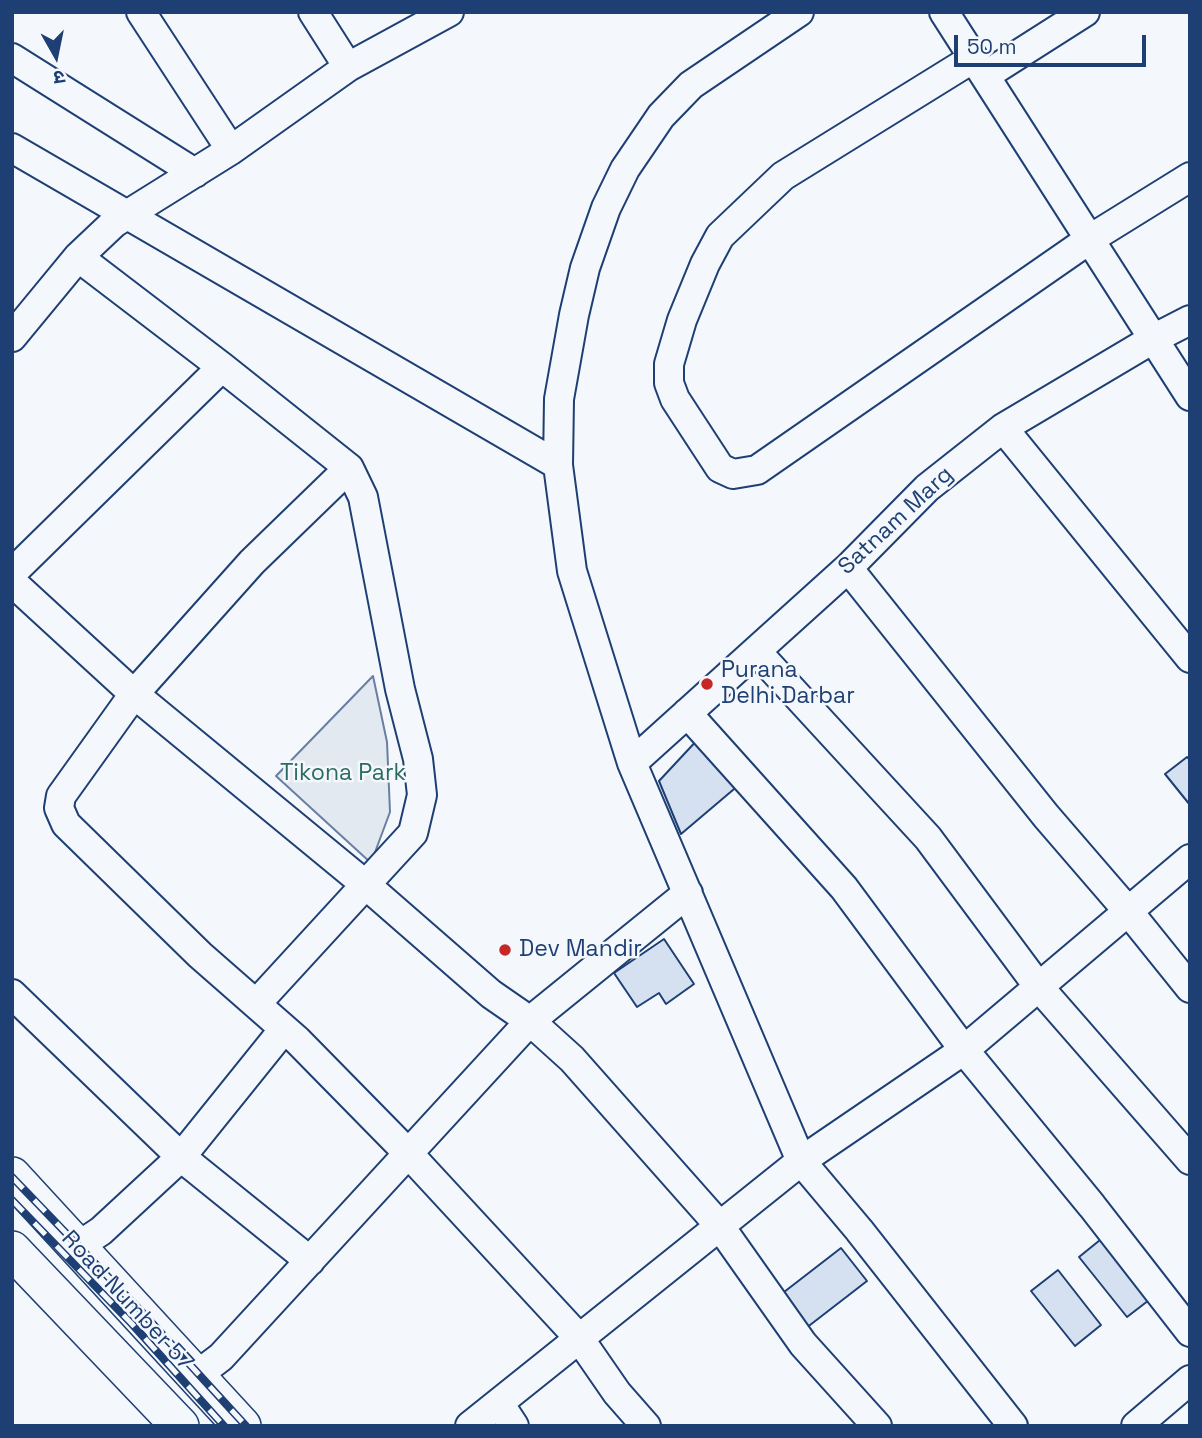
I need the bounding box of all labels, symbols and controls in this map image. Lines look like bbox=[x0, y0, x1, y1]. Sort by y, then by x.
north arrow bbox=[21, 21, 91, 91]
scale bar bbox=[957, 21, 1150, 65]
text: 50 m bbox=[967, 33, 1017, 60]
text: उ bbox=[52, 64, 67, 90]
street label: Satnam Marg bbox=[833, 461, 959, 581]
place label: Purana Delhi Darbar bbox=[721, 657, 855, 711]
marker: Purana Delhi Darbar bbox=[699, 676, 715, 692]
park label: Tikona Park bbox=[280, 760, 406, 788]
place label: Dev Mandir bbox=[519, 936, 642, 964]
marker: Dev Mandir bbox=[497, 942, 513, 958]
street label: Road Number 57 bbox=[55, 1225, 199, 1377]

